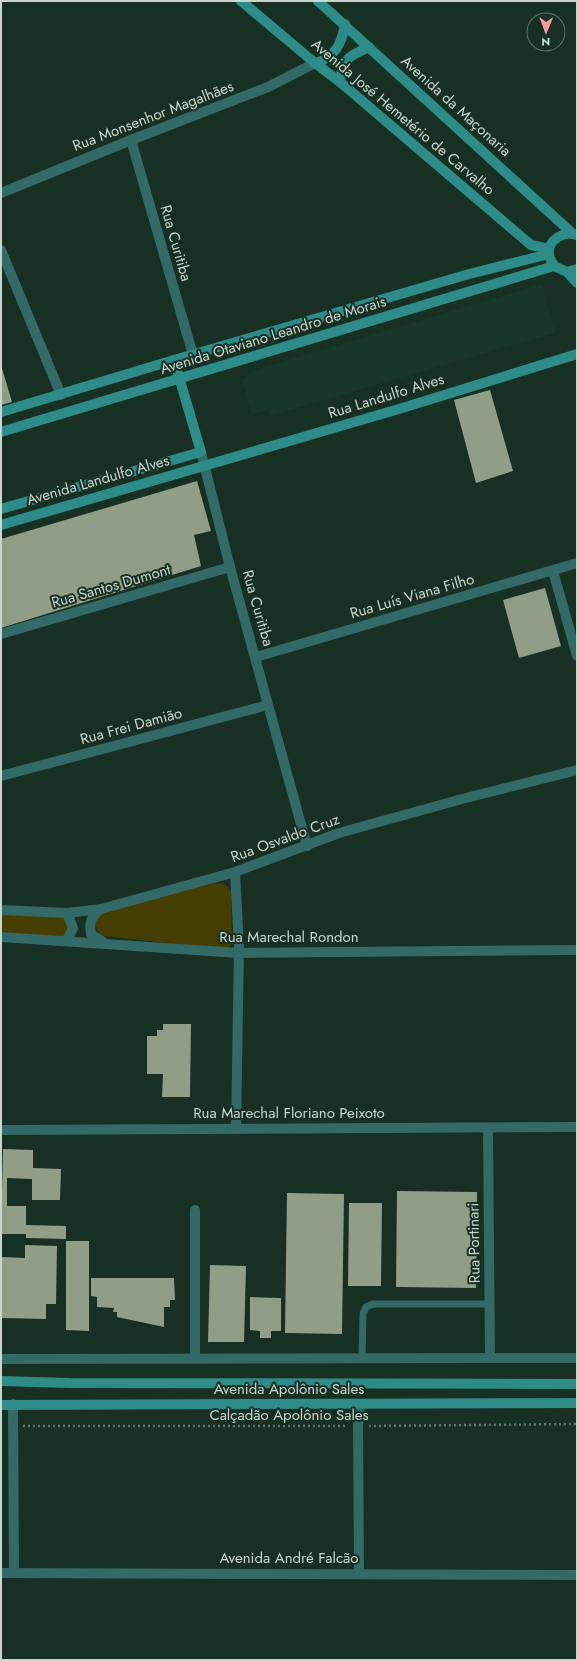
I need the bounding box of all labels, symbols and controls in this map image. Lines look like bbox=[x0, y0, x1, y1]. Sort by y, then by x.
north arrow bbox=[526, 12, 566, 52]
street label: Avenida José Hemetério de Carvalho bbox=[306, 34, 500, 200]
text: N bbox=[541, 34, 550, 50]
street label: Avenida da Maçonaria bbox=[396, 50, 516, 162]
street label: Rua Monsenhor Magalhães bbox=[69, 75, 237, 157]
street label: Rua Curitiba bbox=[155, 202, 197, 284]
street label: Avenida Otaviano Leandro de Morais bbox=[157, 290, 389, 380]
street label: Rua Landulfo Alves bbox=[325, 368, 447, 424]
street label: Avenida Landulfo Alves bbox=[24, 449, 172, 511]
street label: Rua Santos Dumont bbox=[49, 558, 174, 614]
street label: Rua Curitiba bbox=[237, 567, 279, 649]
street label: Rua Luís Viana Filho bbox=[347, 568, 477, 624]
street label: Rua Frei Damião bbox=[78, 702, 184, 750]
street label: Rua Osvaldo Cruz bbox=[227, 808, 343, 868]
street label: Rua Marechal Rondon bbox=[219, 926, 359, 948]
street label: Rua Marechal Floriano Peixoto bbox=[193, 1102, 385, 1124]
street label: Rua Portinari bbox=[462, 1202, 486, 1284]
street label: Avenida Apolônio Sales bbox=[214, 1378, 364, 1400]
street label: Calçadão Apolônio Sales bbox=[209, 1404, 369, 1426]
street label: Avenida André Falcão bbox=[219, 1547, 359, 1569]

